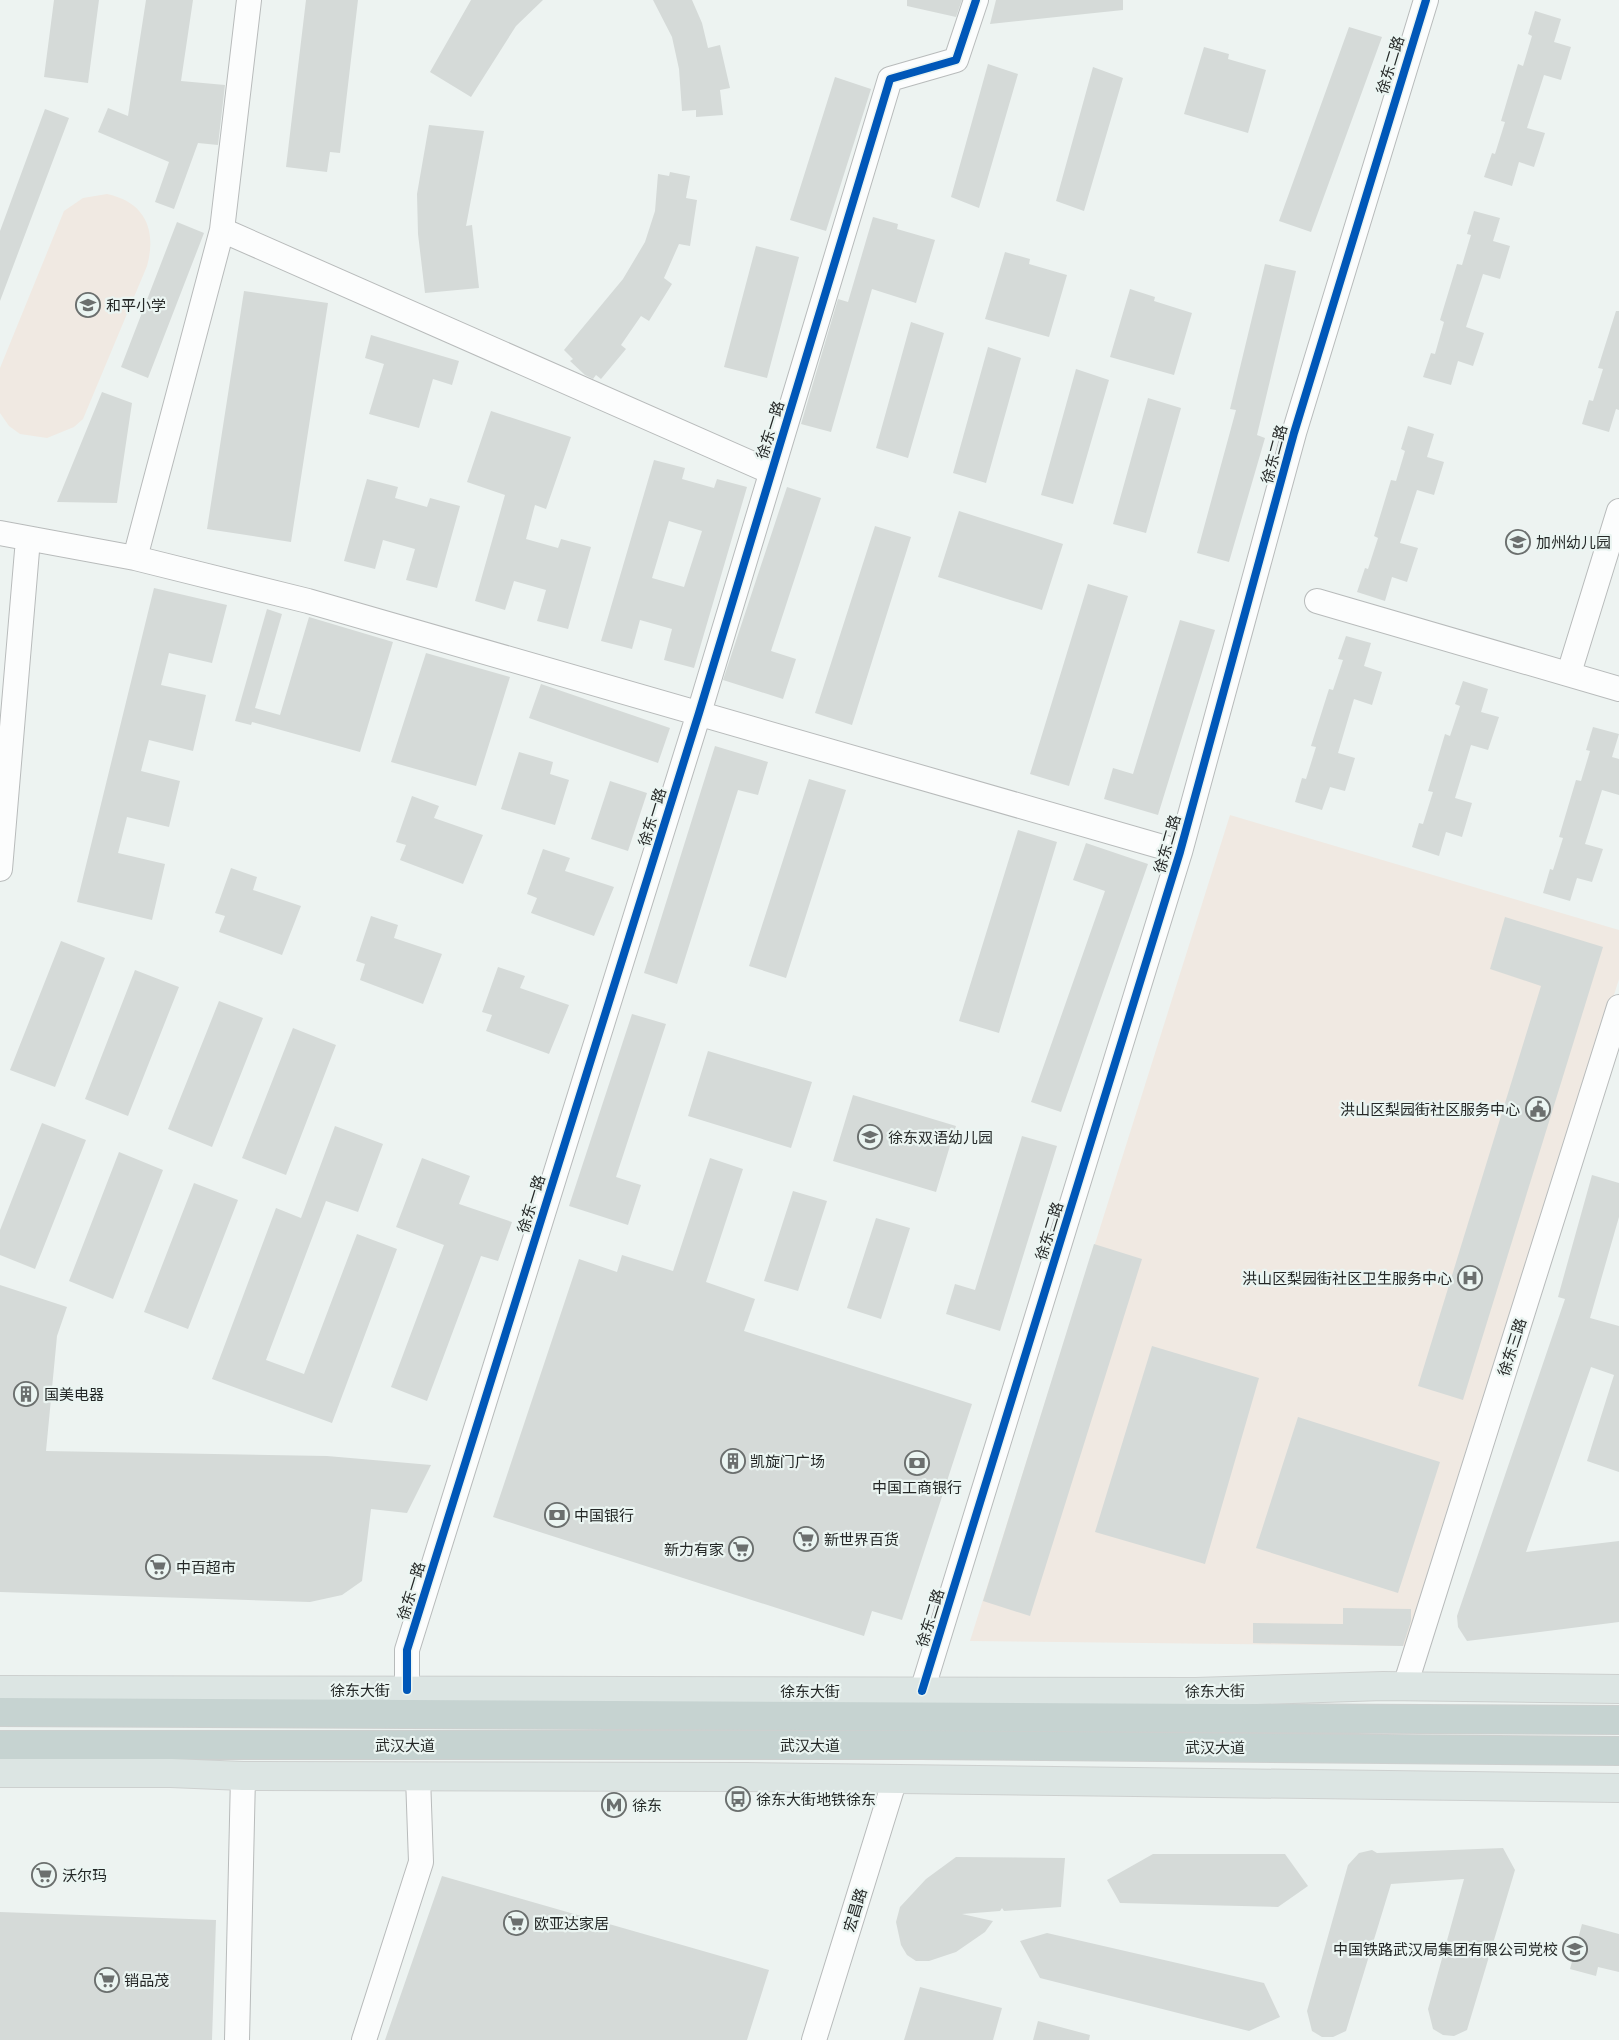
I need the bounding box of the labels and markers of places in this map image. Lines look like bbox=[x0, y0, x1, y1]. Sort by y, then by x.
school or university icon: 和平小学 bbox=[75, 292, 101, 318]
place label: 和平小学 bbox=[106, 297, 166, 314]
school or university icon: 加州幼儿园 bbox=[1505, 529, 1531, 555]
place label: 加州幼儿园 bbox=[1536, 534, 1611, 551]
public building icon: 洪山区梨园街社区服务中心 bbox=[1525, 1096, 1551, 1122]
place label: 洪山区梨园街社区服务中心 bbox=[1340, 1101, 1520, 1118]
school or university icon: 徐东双语幼儿园 bbox=[857, 1124, 883, 1150]
place label: 徐东双语幼儿园 bbox=[888, 1129, 993, 1146]
hospital icon: 洪山区梨园街社区卫生服务中心 bbox=[1457, 1265, 1483, 1291]
place label: 洪山区梨园街社区卫生服务中心 bbox=[1242, 1270, 1452, 1287]
building icon: 国美电器 bbox=[13, 1381, 39, 1407]
place label: 国美电器 bbox=[44, 1386, 104, 1403]
building icon: 凯旋门广场 bbox=[720, 1448, 746, 1474]
bank icon: 中国工商银行 bbox=[904, 1450, 930, 1476]
place label: 凯旋门广场 bbox=[750, 1453, 825, 1470]
place label: 中国工商银行 bbox=[872, 1479, 962, 1496]
bank icon: 中国银行 bbox=[544, 1502, 570, 1528]
place label: 中国银行 bbox=[574, 1507, 634, 1524]
supermarket icon: 新世界百货 bbox=[793, 1526, 819, 1552]
place label: 新世界百货 bbox=[824, 1531, 899, 1548]
supermarket icon: 新力有家 bbox=[728, 1536, 754, 1562]
place label: 新力有家 bbox=[664, 1541, 724, 1558]
supermarket icon: 中百超市 bbox=[145, 1554, 171, 1580]
place label: 中百超市 bbox=[176, 1559, 236, 1576]
bus stop icon: 徐东大街地铁徐东 bbox=[725, 1786, 751, 1812]
place label: 徐东大街地铁徐东 bbox=[756, 1791, 876, 1808]
metro station icon: 徐东 bbox=[601, 1792, 627, 1818]
place label: 徐东 bbox=[632, 1797, 662, 1814]
supermarket icon: 沃尔玛 bbox=[31, 1862, 57, 1888]
place label: 沃尔玛 bbox=[62, 1867, 107, 1884]
supermarket icon: 欧亚达家居 bbox=[503, 1910, 529, 1936]
place label: 欧亚达家居 bbox=[534, 1915, 609, 1932]
school or university icon: 中国铁路武汉局集团有限公司党校 bbox=[1562, 1936, 1588, 1962]
place label: 中国铁路武汉局集团有限公司党校 bbox=[1333, 1941, 1558, 1958]
supermarket icon: 销品茂 bbox=[94, 1967, 120, 1993]
place label: 销品茂 bbox=[124, 1972, 169, 1989]

